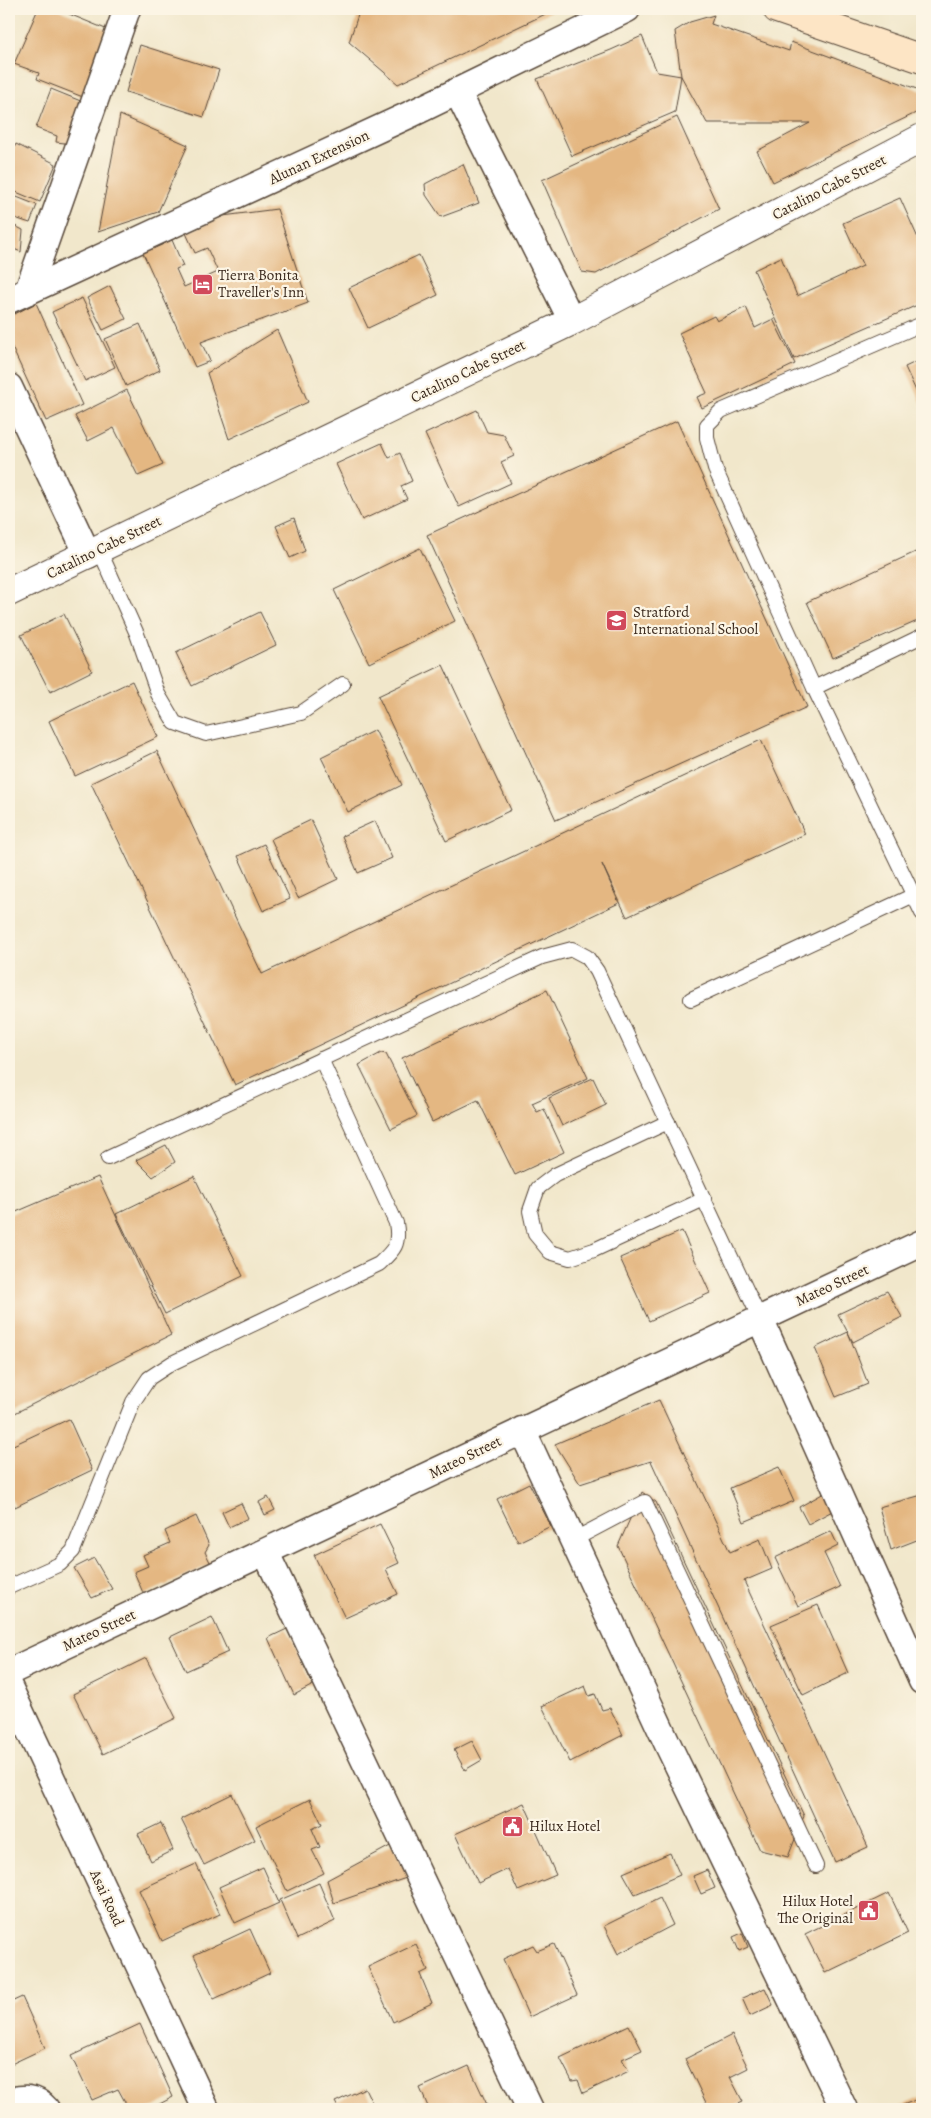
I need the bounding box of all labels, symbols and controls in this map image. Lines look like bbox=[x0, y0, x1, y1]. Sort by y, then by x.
street label: Alunan Extension bbox=[265, 125, 372, 189]
street label: Catalino Cabe Street bbox=[769, 150, 889, 224]
place label: Tierra Bonita Traveller's Inn bbox=[218, 265, 304, 302]
hotel icon: Tierra Bonita Traveller's Inn bbox=[190, 272, 214, 296]
street label: Catalino Cabe Street bbox=[407, 334, 529, 407]
street label: Catalino Cabe Street bbox=[43, 510, 165, 583]
place label: Stratford International School bbox=[633, 602, 759, 639]
school or university icon: Stratford International School bbox=[605, 609, 629, 633]
street label: Mateo Street bbox=[792, 1259, 872, 1311]
street label: Mateo Street bbox=[425, 1431, 505, 1483]
street label: Mateo Street bbox=[59, 1604, 139, 1656]
public building icon: Hilux Hotel bbox=[501, 1814, 525, 1838]
place label: Hilux Hotel bbox=[529, 1816, 600, 1836]
street label: Asai Road bbox=[85, 1866, 129, 1930]
place label: Hilux Hotel The Original bbox=[777, 1891, 853, 1928]
public building icon: Hilux Hotel The Original bbox=[857, 1898, 881, 1922]

